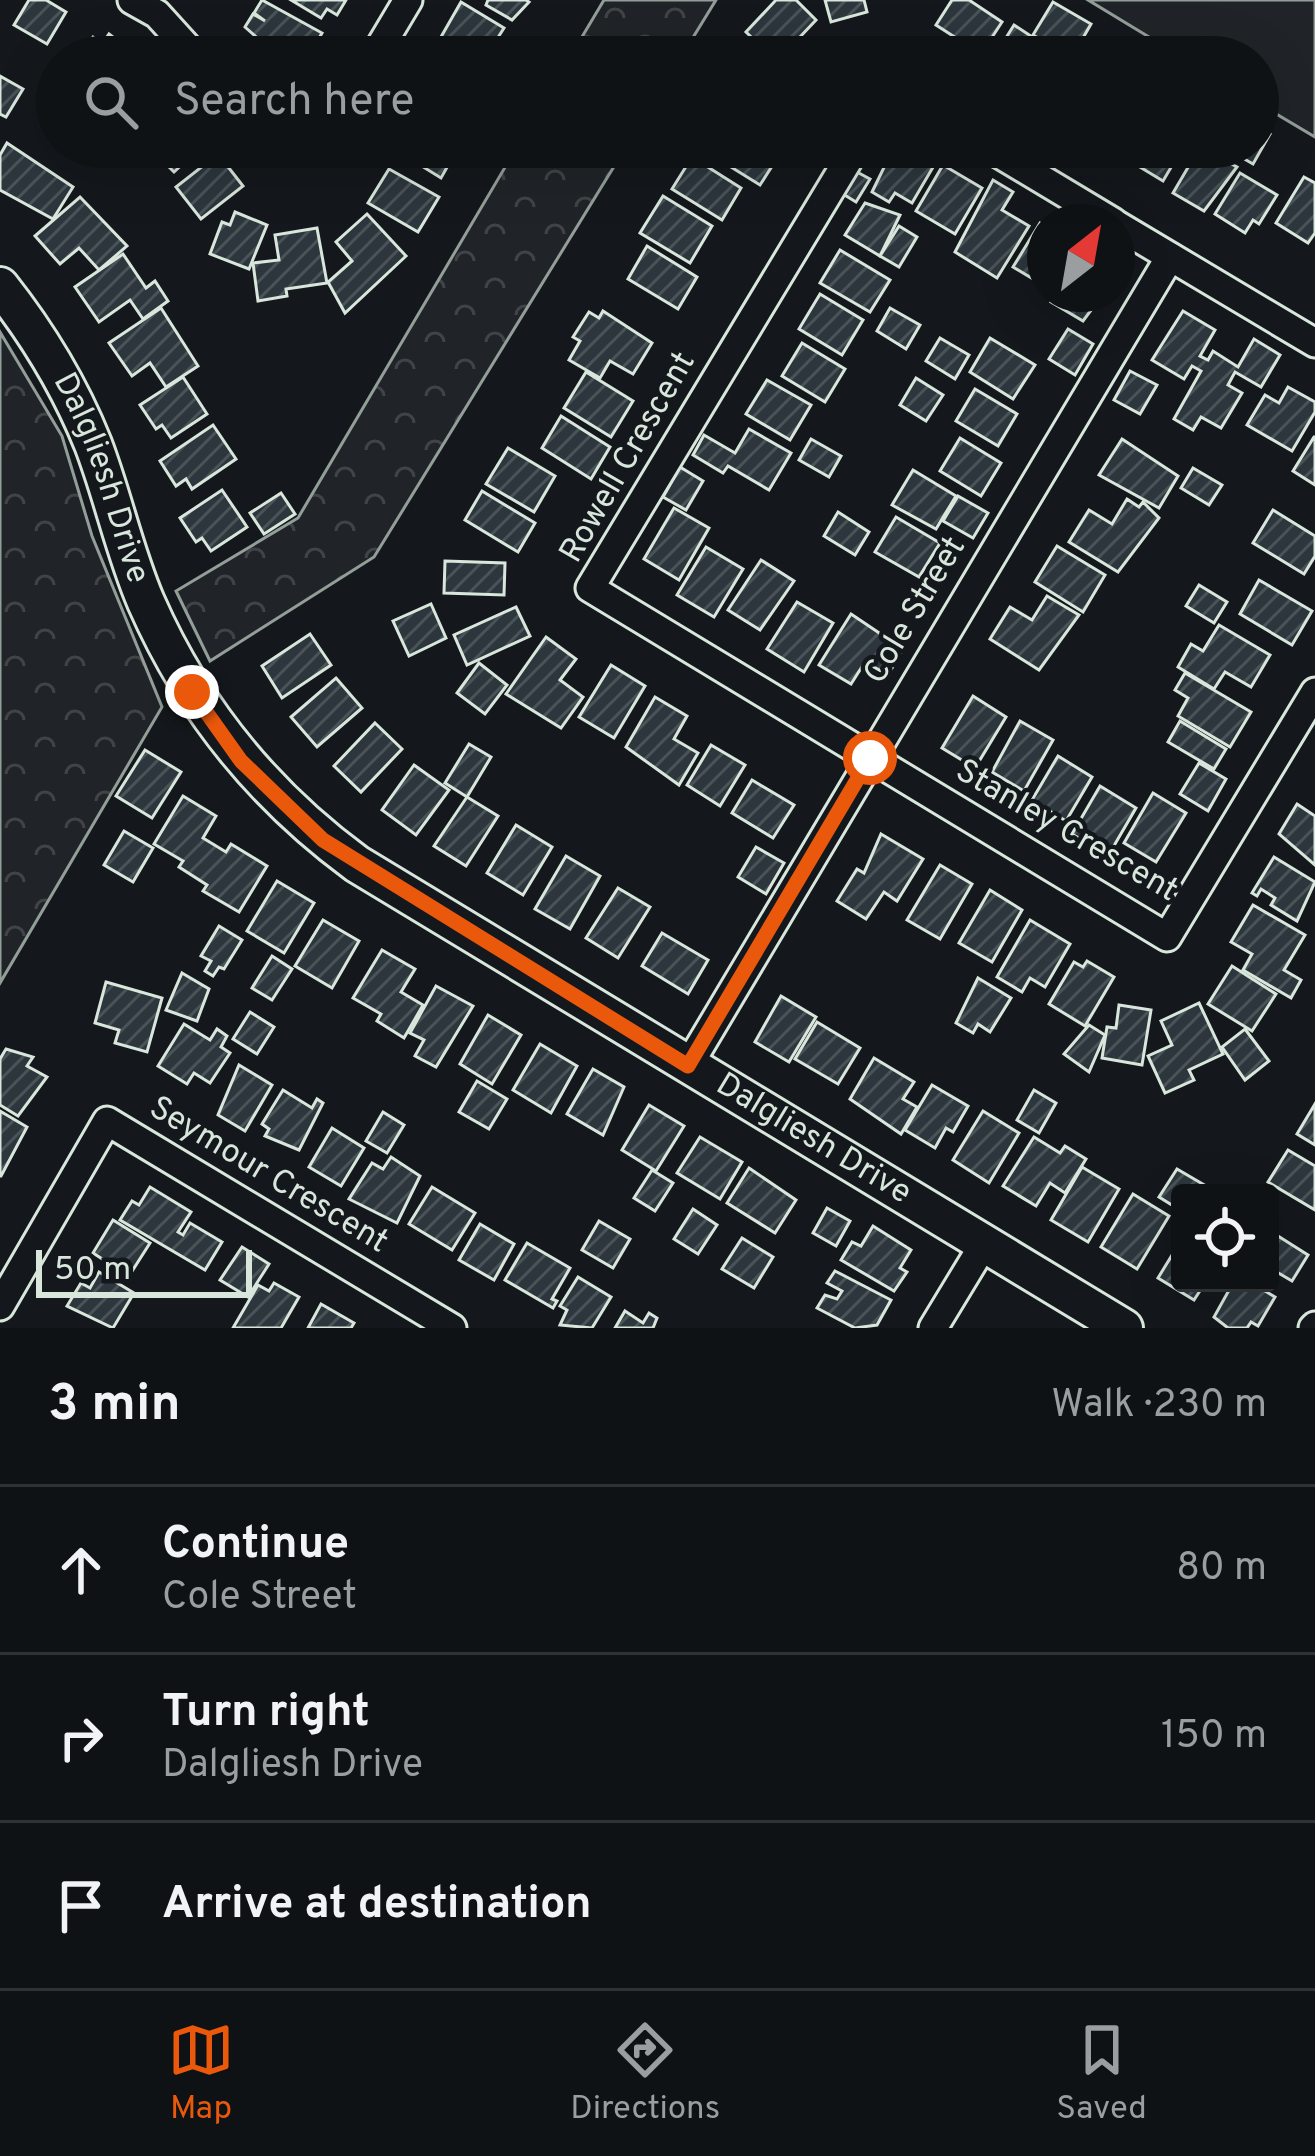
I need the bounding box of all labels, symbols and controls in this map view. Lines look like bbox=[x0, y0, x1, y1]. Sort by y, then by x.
search box bbox=[36, 36, 1279, 168]
icon: search bbox=[78, 69, 144, 135]
text: Search here bbox=[174, 74, 414, 131]
north arrow bbox=[1027, 204, 1135, 312]
street label: Rowell Crescent bbox=[552, 345, 706, 571]
street label: Dalgliesh Drive bbox=[42, 366, 158, 590]
street label: Cole Street bbox=[856, 529, 976, 693]
route end bbox=[165, 665, 219, 719]
route start bbox=[843, 731, 897, 785]
street label: Stanley Crescent bbox=[947, 751, 1185, 913]
street label: Dalgliesh Drive bbox=[708, 1065, 918, 1215]
street label: Seymour Crescent bbox=[141, 1088, 395, 1264]
map controls bbox=[1171, 1184, 1279, 1292]
button: locate bbox=[1171, 1184, 1279, 1292]
scale bar bbox=[36, 1244, 252, 1297]
text: 50 m bbox=[54, 1250, 131, 1292]
text: 3 min bbox=[48, 1374, 181, 1439]
text: Walk · 230 m bbox=[1051, 1382, 1267, 1431]
text: Continue bbox=[162, 1517, 349, 1574]
icon: ahead bbox=[48, 1537, 114, 1603]
text: 80 m bbox=[1176, 1545, 1267, 1594]
text: Cole Street bbox=[162, 1574, 357, 1623]
text: Turn right bbox=[162, 1685, 370, 1742]
icon: right bbox=[48, 1705, 114, 1771]
text: 150 m bbox=[1161, 1713, 1267, 1762]
text: Dalgliesh Drive bbox=[162, 1742, 423, 1791]
icon: arrive bbox=[48, 1873, 114, 1939]
text: Arrive at destination bbox=[162, 1877, 592, 1934]
tab: Map bbox=[168, 2017, 234, 2131]
tab: Directions bbox=[570, 2017, 720, 2131]
tab: Saved bbox=[1056, 2017, 1147, 2131]

